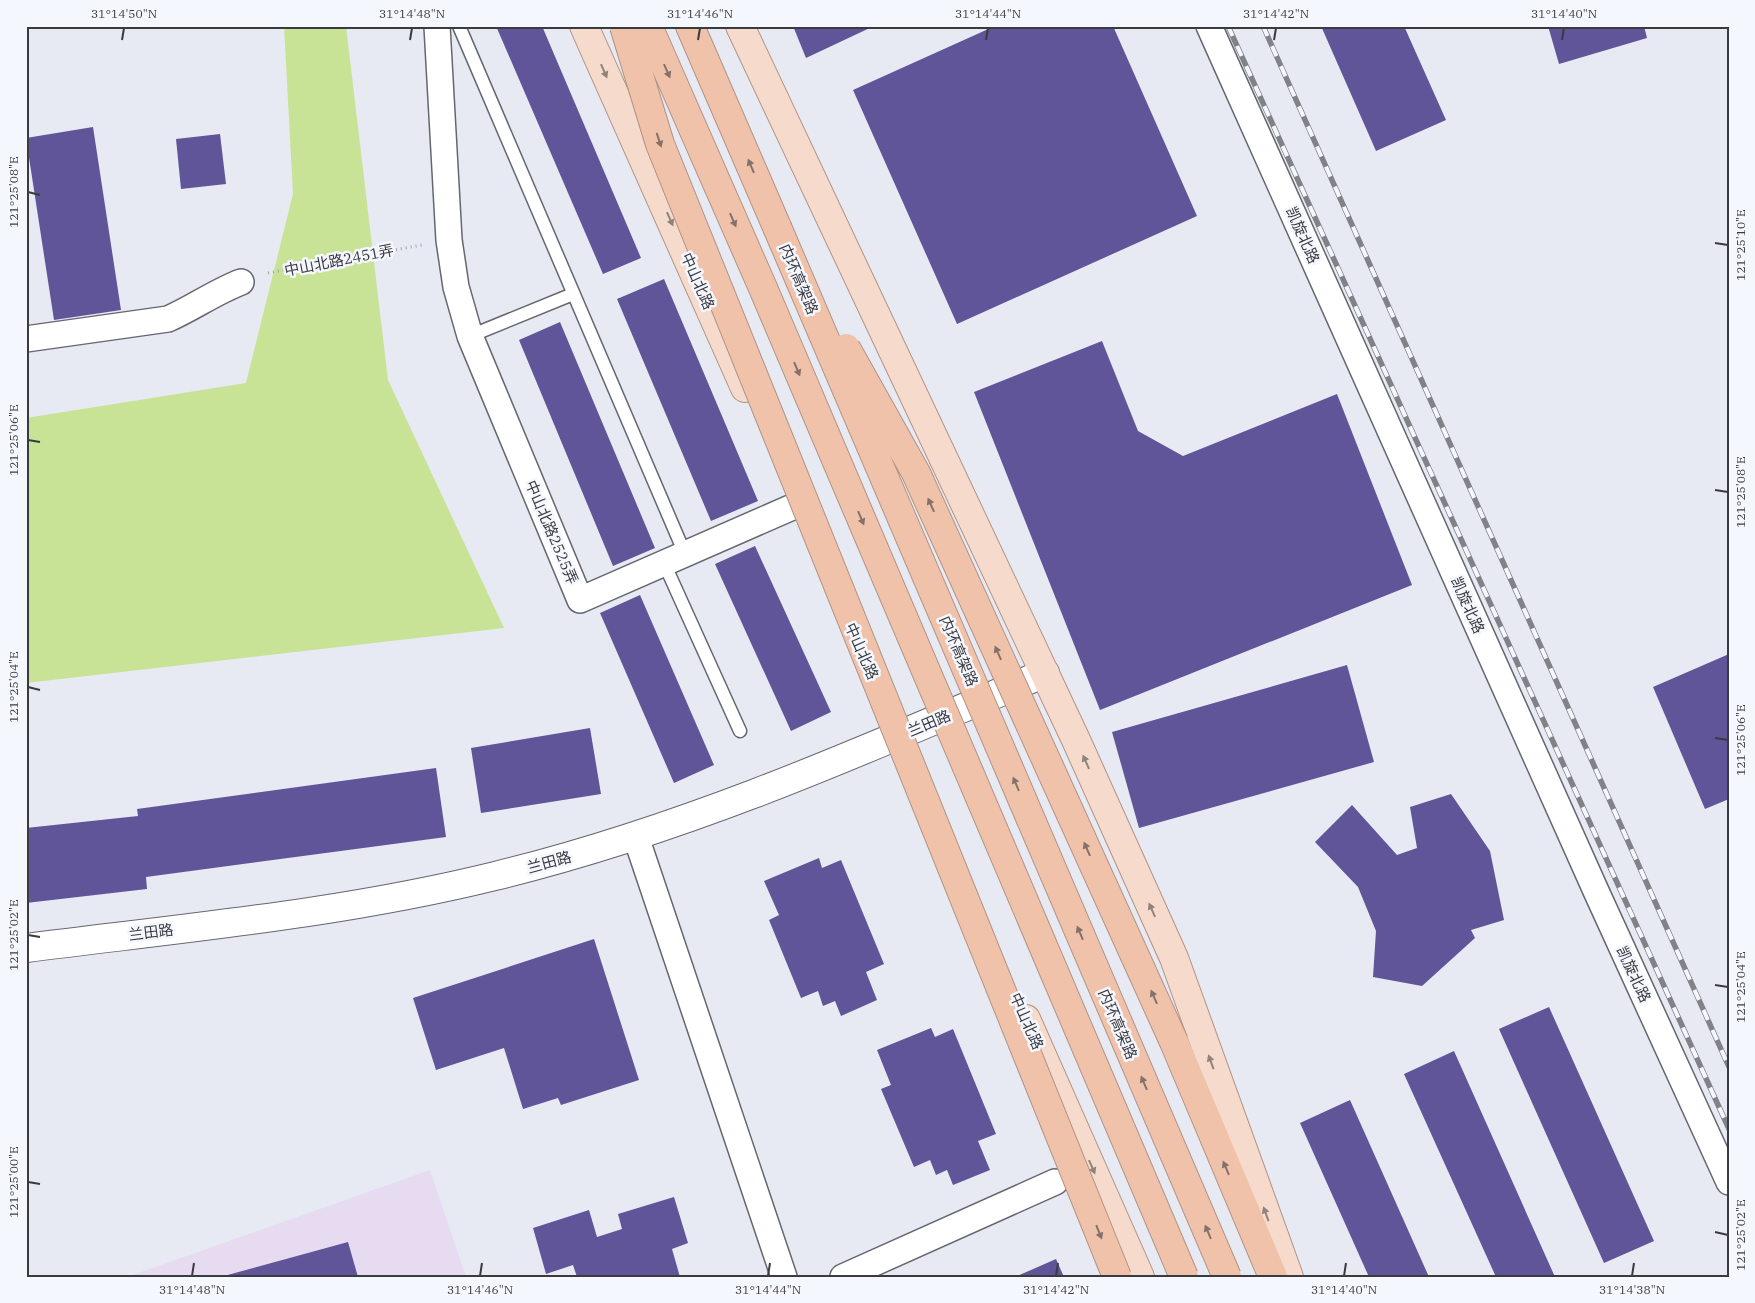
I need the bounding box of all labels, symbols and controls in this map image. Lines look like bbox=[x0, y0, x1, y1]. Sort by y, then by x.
text: 31°14'50"N bbox=[91, 6, 157, 21]
text: 31°14'48"N bbox=[379, 6, 445, 21]
text: 31°14'46"N bbox=[667, 6, 733, 21]
text: 31°14'44"N bbox=[955, 6, 1021, 21]
text: 31°14'42"N bbox=[1243, 6, 1309, 21]
text: 31°14'40"N bbox=[1531, 6, 1597, 21]
one-way arrow bbox=[600, 64, 608, 78]
one-way arrow bbox=[664, 64, 672, 78]
one-way arrow bbox=[656, 132, 663, 147]
text: 121°25'08"E bbox=[6, 156, 21, 228]
one-way arrow bbox=[746, 159, 754, 173]
street label: 凯旋北路 bbox=[1282, 204, 1324, 266]
text: 121°25'10"E bbox=[1733, 209, 1748, 281]
one-way arrow bbox=[666, 212, 674, 226]
one-way arrow bbox=[729, 213, 737, 227]
street label: 中山北路2451弄 bbox=[283, 240, 395, 280]
street label: 内环高架路 bbox=[776, 241, 822, 317]
street label: 中山北路 bbox=[677, 250, 719, 312]
one-way arrow bbox=[794, 362, 802, 376]
text: 121°25'06"E bbox=[6, 404, 21, 476]
text: 121°25'08"E bbox=[1733, 456, 1748, 528]
street label: 中山北路2525弄 bbox=[522, 477, 582, 587]
one-way arrow bbox=[927, 498, 935, 512]
one-way arrow bbox=[857, 511, 865, 526]
street label: 凯旋北路 bbox=[1447, 574, 1489, 636]
street label: 内环高架路 bbox=[936, 613, 982, 689]
street label: 中山北路 bbox=[841, 620, 883, 682]
one-way arrow bbox=[994, 646, 1002, 660]
text: 121°25'04"E bbox=[6, 651, 21, 723]
text: 121°25'06"E bbox=[1733, 704, 1748, 776]
street label: 兰田路 bbox=[905, 705, 953, 741]
one-way arrow bbox=[1082, 755, 1090, 769]
one-way arrow bbox=[1011, 777, 1019, 791]
one-way arrow bbox=[1082, 842, 1090, 856]
street label: 兰田路 bbox=[525, 847, 573, 877]
text: 121°25'02"E bbox=[6, 899, 21, 971]
one-way arrow bbox=[1148, 903, 1156, 917]
street label: 兰田路 bbox=[128, 920, 174, 944]
one-way arrow bbox=[1075, 926, 1083, 940]
street label: 凯旋北路 bbox=[1613, 943, 1655, 1005]
text: 121°25'04"E bbox=[1733, 951, 1748, 1023]
street label: 内环高架路 bbox=[1095, 986, 1141, 1062]
street label: 中山北路 bbox=[1006, 990, 1048, 1052]
one-way arrow bbox=[1149, 990, 1157, 1004]
one-way arrow bbox=[1207, 1054, 1214, 1069]
one-way arrow bbox=[1139, 1076, 1147, 1090]
text: 121°25'00"E bbox=[6, 1146, 21, 1218]
one-way arrow bbox=[1089, 1160, 1097, 1174]
one-way arrow bbox=[1222, 1160, 1230, 1175]
text: 121°25'02"E bbox=[1733, 1199, 1748, 1271]
one-way arrow bbox=[1262, 1207, 1269, 1222]
one-way arrow bbox=[1095, 1225, 1103, 1240]
one-way arrow bbox=[1203, 1225, 1211, 1239]
text: 31°14'48"N bbox=[159, 1282, 225, 1297]
text: 31°14'46"N bbox=[447, 1282, 513, 1297]
text: 31°14'44"N bbox=[735, 1282, 801, 1297]
text: 31°14'42"N bbox=[1023, 1282, 1089, 1297]
text: 31°14'40"N bbox=[1311, 1282, 1377, 1297]
text: 31°14'38"N bbox=[1599, 1282, 1665, 1297]

